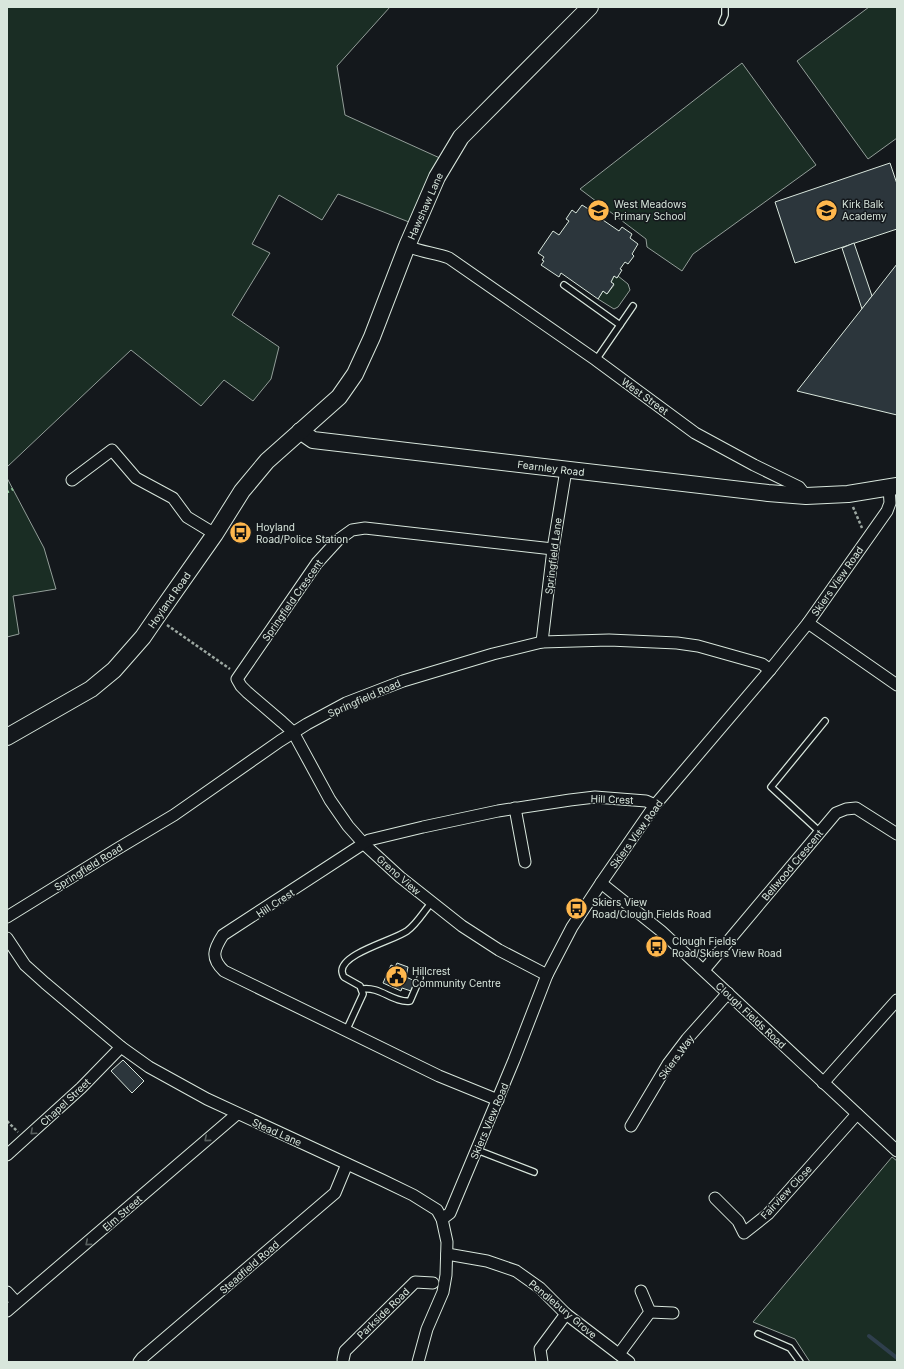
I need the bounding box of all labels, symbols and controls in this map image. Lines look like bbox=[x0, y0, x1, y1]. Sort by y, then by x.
street label: Hawshaw Lane bbox=[405, 171, 445, 241]
school or university icon: West Meadows Primary School bbox=[586, 197, 612, 223]
school or university icon: Kirk Balk Academy bbox=[813, 197, 839, 223]
place label: West Meadows Primary School bbox=[614, 198, 687, 222]
place label: Kirk Balk Academy bbox=[842, 198, 887, 222]
street label: West Street bbox=[619, 375, 671, 417]
street label: Fearnley Road bbox=[517, 458, 585, 478]
street label: Springfield Lane bbox=[542, 517, 564, 595]
bus stop icon: Hoyland Road/Police Station bbox=[227, 520, 253, 546]
place label: Hoyland Road/Police Station bbox=[256, 521, 348, 545]
street label: Skiers View Road bbox=[809, 544, 865, 618]
street label: Springfield Crescent bbox=[259, 556, 325, 643]
street label: Hoyland Road bbox=[145, 570, 193, 630]
street label: Springfield Road bbox=[326, 677, 402, 719]
street label: Hill Crest bbox=[590, 792, 634, 806]
street label: Skiers View Road bbox=[607, 797, 665, 871]
street label: Bellwood Crescent bbox=[759, 827, 826, 903]
street label: Springfield Road bbox=[52, 841, 124, 893]
street label: Greno View bbox=[374, 853, 424, 897]
street label: Hill Crest bbox=[254, 886, 297, 920]
bus stop icon: Skiers View Road/Clough Fields Road bbox=[563, 895, 589, 921]
place label: Skiers View Road/Clough Fields Road bbox=[592, 896, 711, 920]
bus stop icon: Clough Fields Road/Skiers View Road bbox=[643, 934, 669, 960]
place label: Clough Fields Road/Skiers View Road bbox=[672, 935, 782, 959]
public building icon: Hillcrest Community Centre bbox=[383, 964, 409, 990]
place label: Hillcrest Community Centre bbox=[412, 965, 501, 989]
street label: Clough Fields Road bbox=[713, 979, 789, 1051]
street label: Skiers Way bbox=[656, 1032, 696, 1082]
street label: Chapel Street bbox=[37, 1075, 93, 1128]
street label: Skiers View Road bbox=[467, 1081, 511, 1161]
street label: Stead Lane bbox=[250, 1116, 304, 1148]
one-way arrow bbox=[30, 1128, 37, 1135]
one-way arrow bbox=[205, 1135, 212, 1142]
street label: Fairview Close bbox=[758, 1163, 814, 1221]
street label: Elm Street bbox=[100, 1192, 145, 1233]
one-way arrow bbox=[85, 1238, 92, 1245]
street label: Steadfield Road bbox=[217, 1238, 281, 1296]
street label: Pendlebury Grove bbox=[527, 1277, 600, 1341]
street label: Parkside Road bbox=[354, 1285, 412, 1341]

